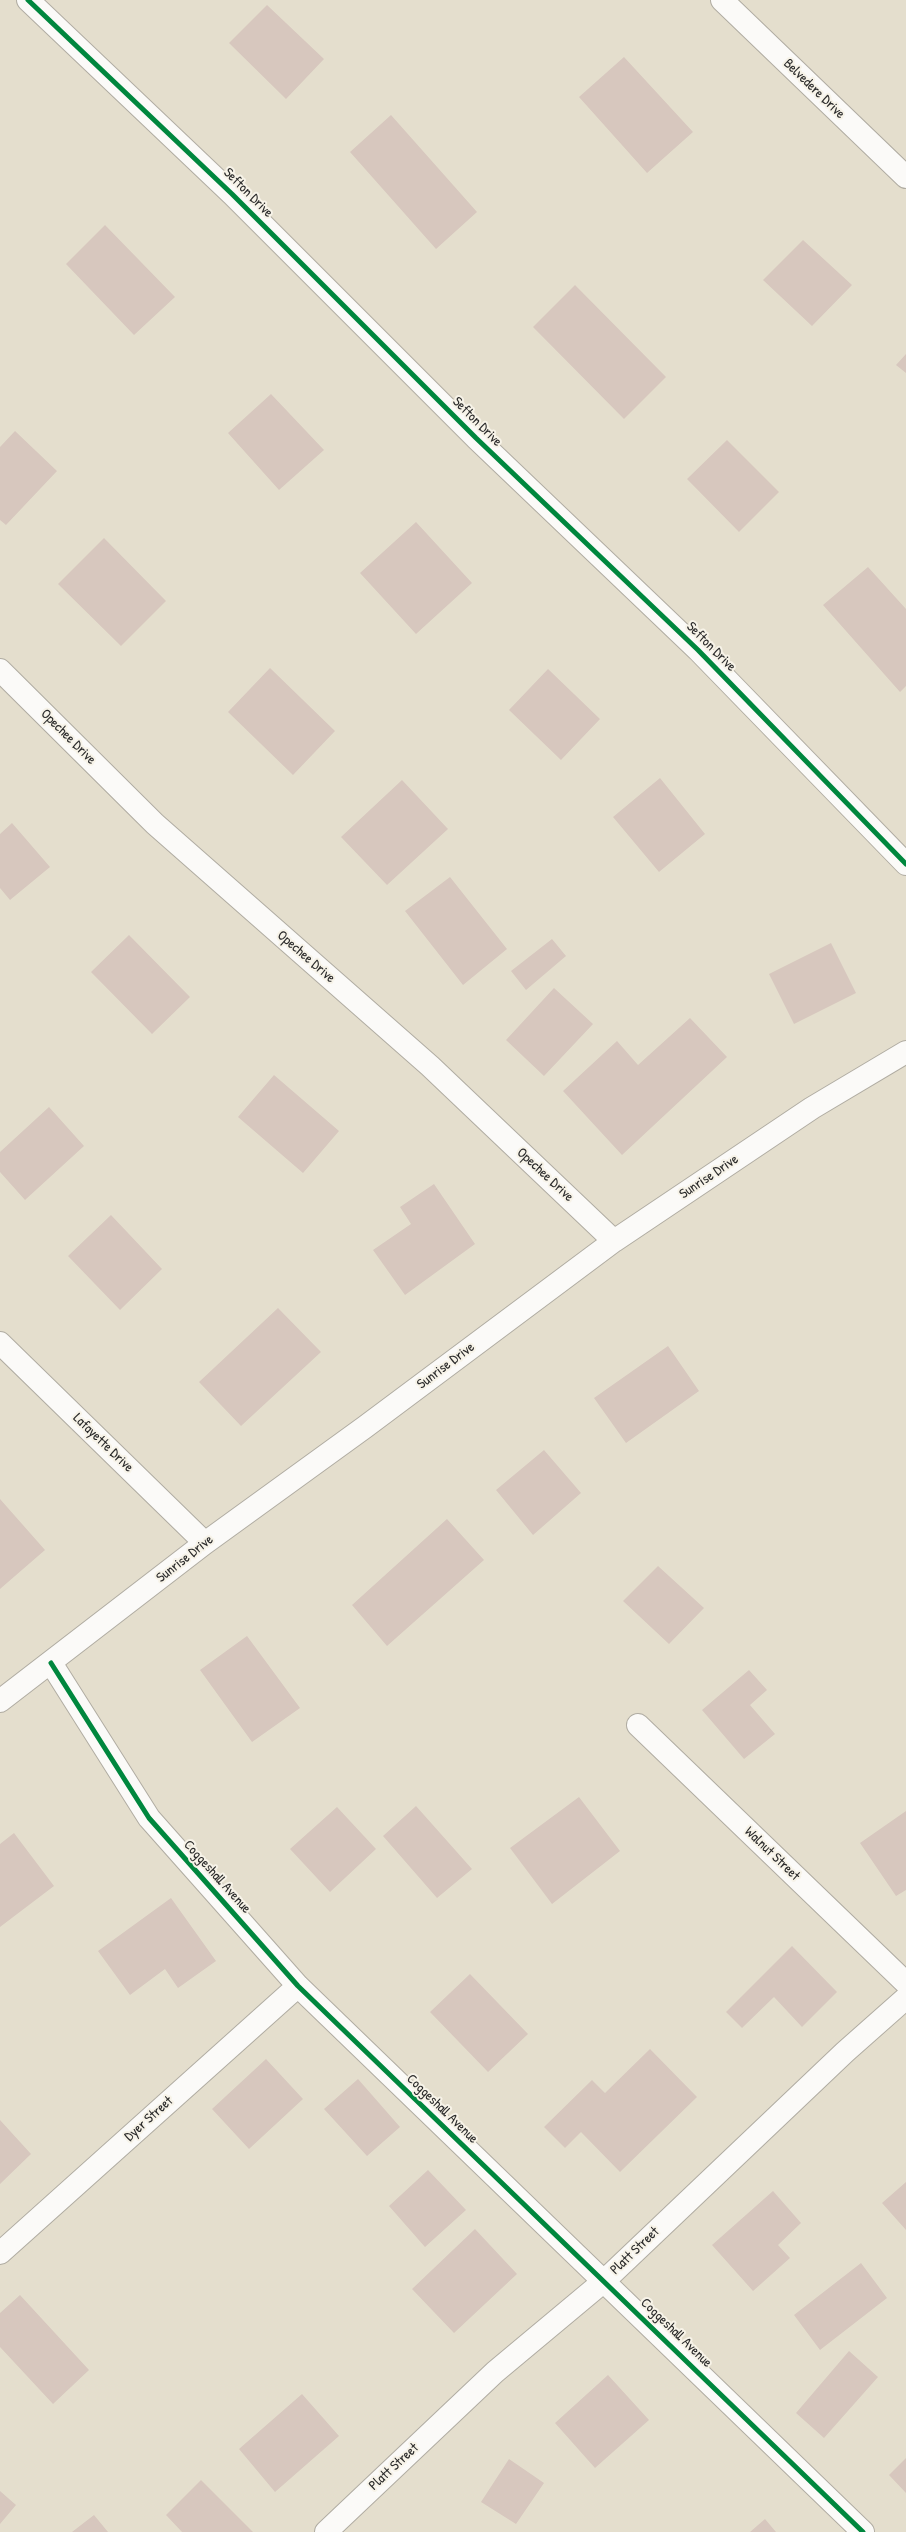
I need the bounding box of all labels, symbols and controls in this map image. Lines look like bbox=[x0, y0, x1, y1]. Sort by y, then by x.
street label: Belvedere Drive bbox=[780, 55, 848, 123]
street label: Sefton Drive bbox=[220, 165, 276, 221]
street label: Sefton Drive bbox=[449, 394, 505, 450]
street label: Sefton Drive bbox=[683, 619, 739, 675]
street label: Opechee Drive bbox=[37, 706, 99, 768]
street label: Opechee Drive bbox=[274, 927, 338, 987]
street label: Opechee Drive bbox=[513, 1145, 577, 1205]
street label: Sunrise Drive bbox=[676, 1151, 742, 1203]
street label: Sunrise Drive bbox=[414, 1339, 478, 1393]
street label: Lafayette Drive bbox=[69, 1410, 137, 1476]
street label: Sunrise Drive bbox=[153, 1532, 217, 1586]
street label: Walnut Street bbox=[741, 1824, 803, 1884]
street label: Coggeshall Avenue bbox=[180, 1837, 254, 1917]
street label: Coggeshall Avenue bbox=[403, 2071, 481, 2147]
street label: Dyer Street bbox=[121, 2093, 177, 2145]
street label: Platt Street bbox=[607, 2224, 663, 2278]
street label: Coggeshall Avenue bbox=[637, 2295, 715, 2371]
street label: Platt Street bbox=[366, 2440, 422, 2494]

